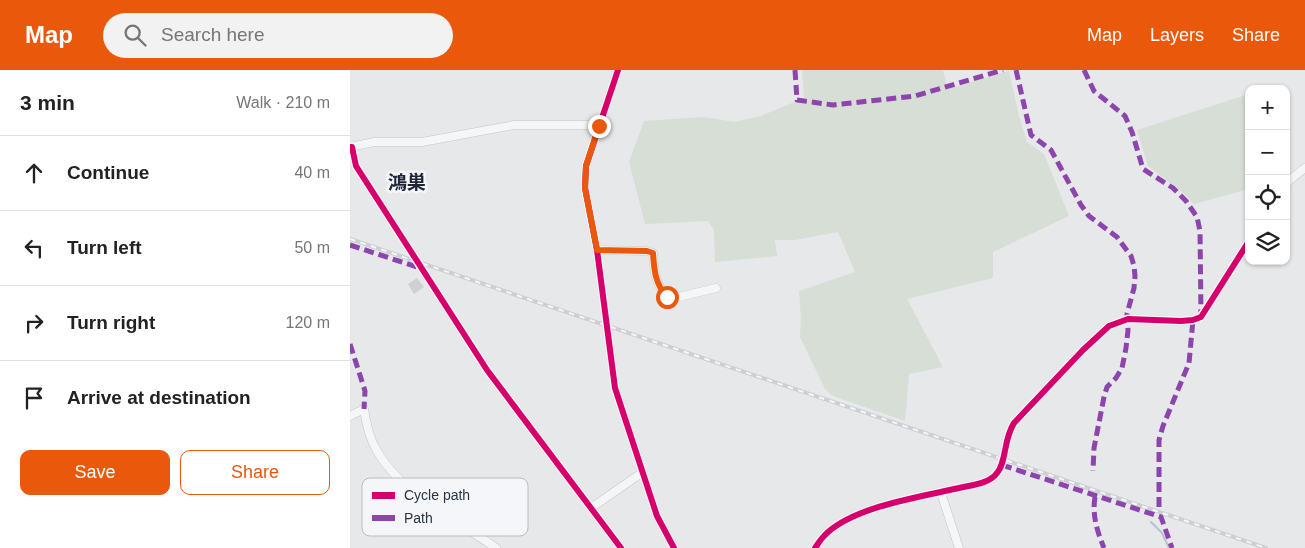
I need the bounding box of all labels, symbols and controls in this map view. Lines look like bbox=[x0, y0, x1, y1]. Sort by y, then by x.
search box bbox=[103, 13, 453, 58]
text: Map bbox=[25, 21, 73, 48]
icon: search bbox=[121, 21, 149, 49]
text: Search here bbox=[161, 24, 265, 45]
text: Map bbox=[1087, 25, 1122, 45]
text: Layers bbox=[1150, 25, 1204, 45]
text: Share bbox=[1232, 25, 1280, 45]
map controls bbox=[1245, 85, 1290, 265]
button: + bbox=[1245, 85, 1290, 130]
text: 3 min bbox=[20, 91, 75, 114]
text: Walk · 210 m bbox=[236, 94, 330, 111]
route end bbox=[588, 115, 611, 138]
button: − bbox=[1245, 130, 1290, 175]
icon: ahead bbox=[20, 159, 48, 187]
text: Continue bbox=[67, 162, 149, 183]
text: 40 m bbox=[294, 164, 330, 181]
district label: 鴻巣 bbox=[388, 172, 426, 193]
button: locate bbox=[1245, 175, 1290, 220]
button: layers bbox=[1245, 220, 1290, 265]
icon: left bbox=[20, 234, 48, 262]
text: Turn left bbox=[67, 237, 142, 258]
text: 50 m bbox=[294, 239, 330, 256]
route start bbox=[656, 286, 679, 309]
icon: right bbox=[20, 309, 48, 337]
text: Turn right bbox=[67, 312, 155, 333]
text: 120 m bbox=[286, 314, 330, 331]
icon: arrive bbox=[20, 384, 48, 412]
text: Arrive at destination bbox=[67, 387, 251, 408]
button: Save bbox=[20, 450, 170, 495]
button: Share bbox=[180, 450, 330, 495]
legend bbox=[362, 478, 528, 536]
text: Cycle path bbox=[404, 487, 470, 503]
text: Path bbox=[404, 510, 433, 526]

